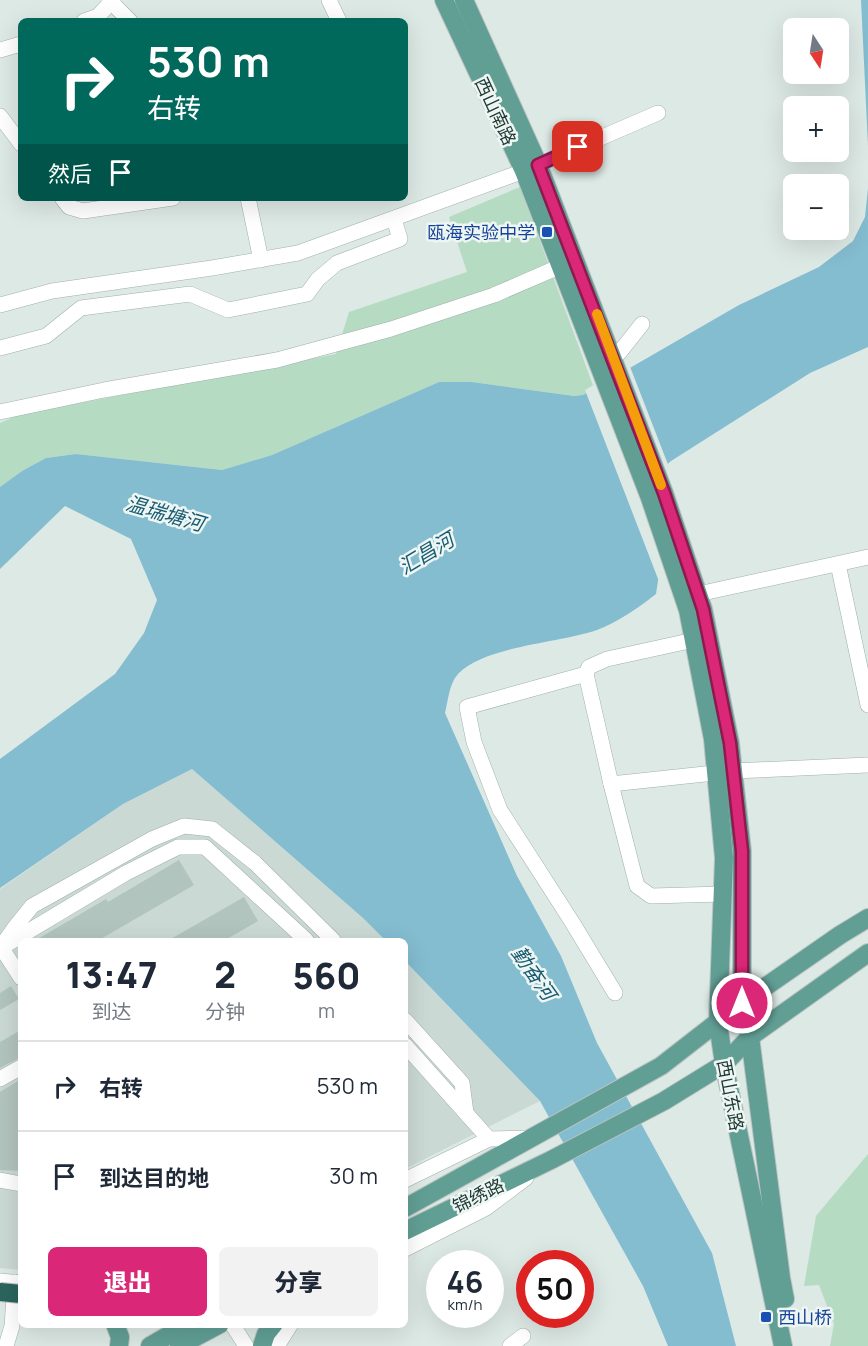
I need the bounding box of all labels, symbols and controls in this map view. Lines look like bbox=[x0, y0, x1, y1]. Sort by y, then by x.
north arrow bbox=[783, 18, 849, 84]
map controls bbox=[783, 18, 849, 240]
text: 530 m bbox=[147, 32, 270, 90]
icon: right bbox=[48, 42, 126, 120]
street label: 西山南路 bbox=[470, 73, 522, 149]
text: 右转 bbox=[147, 89, 201, 126]
button: + bbox=[783, 96, 849, 162]
pin bbox=[552, 121, 603, 172]
icon: arrive bbox=[561, 130, 594, 163]
icon: arrive bbox=[104, 156, 137, 189]
text: 然后 bbox=[48, 159, 92, 189]
button: − bbox=[783, 174, 849, 240]
place label: 瓯海实验中学 bbox=[427, 220, 535, 244]
marker: 瓯海实验中学 bbox=[540, 225, 554, 239]
water label: 温瑞塘河 bbox=[123, 489, 211, 538]
water label: 汇昌河 bbox=[393, 524, 462, 580]
water label: 勤奋河 bbox=[506, 941, 565, 1009]
text: 13:47 bbox=[65, 950, 158, 999]
text: 2 bbox=[214, 950, 236, 999]
text: 560 bbox=[293, 951, 360, 1000]
position arrow bbox=[710, 971, 774, 1035]
text: m bbox=[318, 997, 335, 1024]
text: 到达 bbox=[92, 998, 132, 1025]
text: 分钟 bbox=[205, 998, 245, 1025]
street label: 西山东路 bbox=[712, 1057, 750, 1133]
icon: right bbox=[48, 1070, 81, 1103]
text: 530 m bbox=[317, 1071, 378, 1101]
text: 右转 bbox=[99, 1073, 143, 1103]
icon: arrive bbox=[48, 1160, 81, 1193]
text: 30 m bbox=[329, 1161, 378, 1191]
text: 到达目的地 bbox=[99, 1163, 209, 1193]
street label: 锦绣路 bbox=[448, 1172, 508, 1218]
button: 退出 bbox=[48, 1247, 207, 1316]
button: 分享 bbox=[219, 1247, 378, 1316]
speed limit sign: 50 bbox=[516, 1250, 594, 1328]
text: 46 bbox=[447, 1261, 483, 1302]
text: km/h bbox=[448, 1294, 482, 1315]
place label: 西山桥 bbox=[778, 1305, 832, 1329]
marker: 西山桥 bbox=[759, 1310, 773, 1324]

